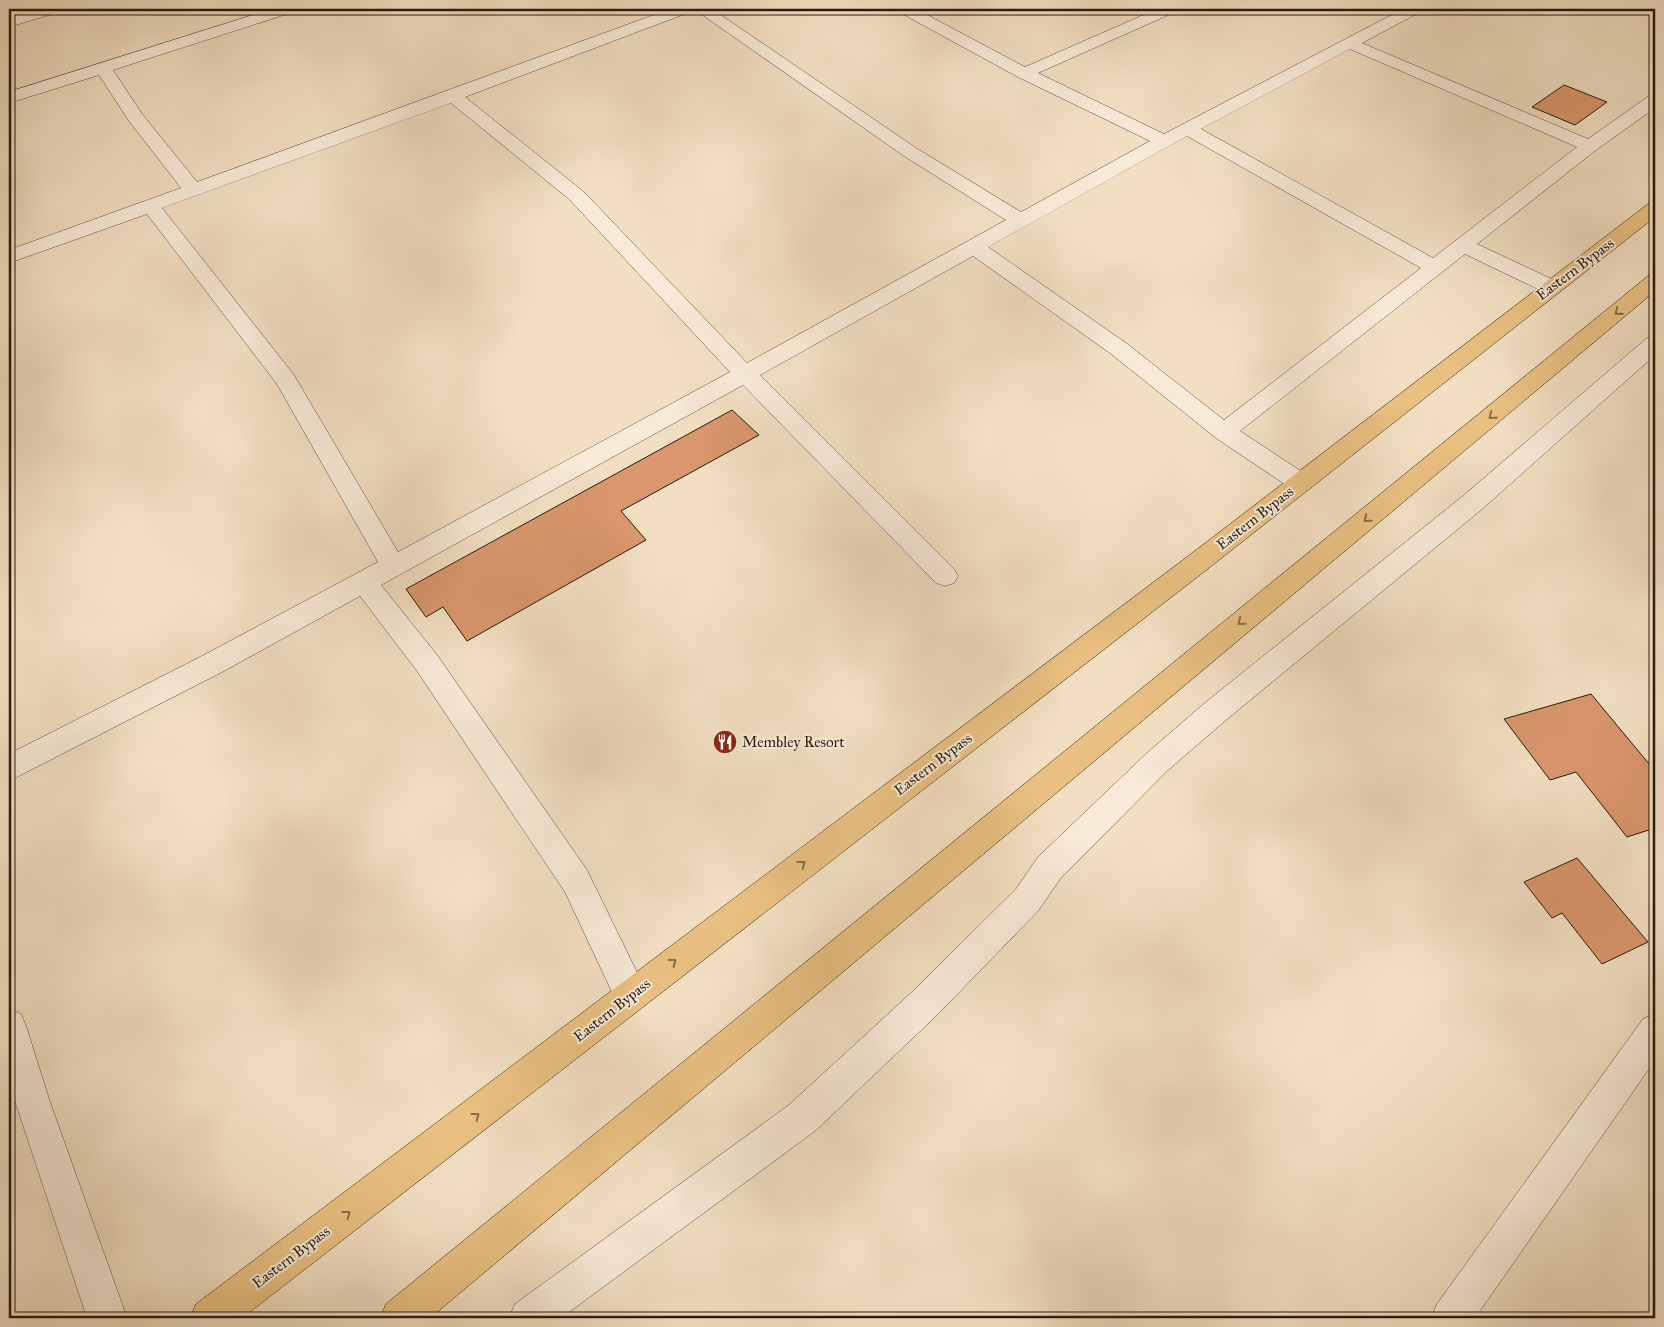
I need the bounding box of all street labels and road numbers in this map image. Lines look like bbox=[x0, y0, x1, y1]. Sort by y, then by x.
street label: Eastern Bypass bbox=[1533, 234, 1617, 304]
street label: Eastern Bypass bbox=[1213, 482, 1297, 554]
street label: Eastern Bypass bbox=[891, 729, 975, 799]
street label: Eastern Bypass bbox=[570, 974, 654, 1046]
street label: Eastern Bypass bbox=[249, 1222, 333, 1292]

